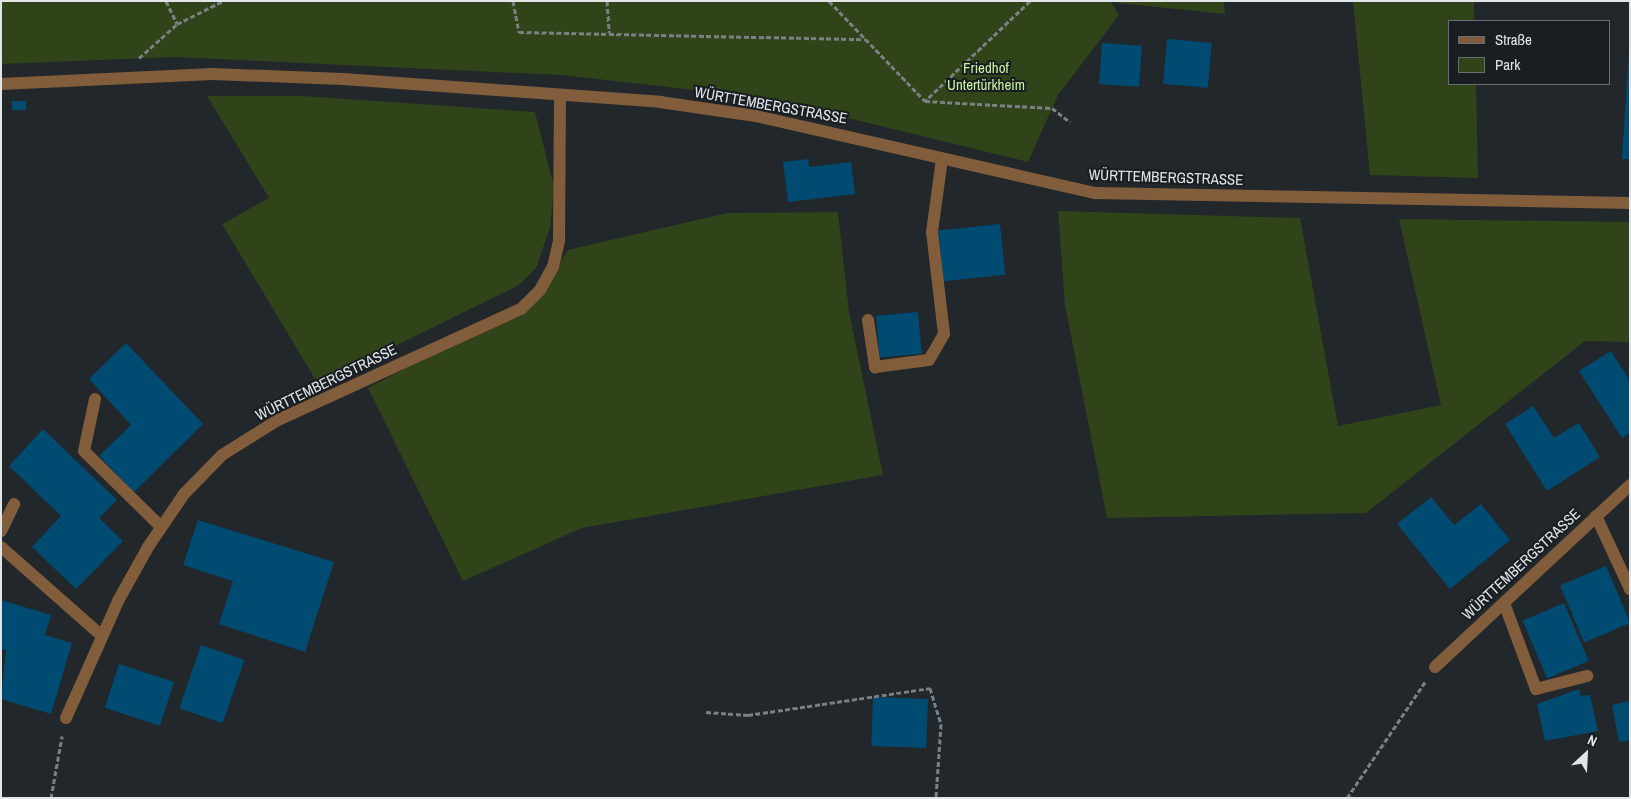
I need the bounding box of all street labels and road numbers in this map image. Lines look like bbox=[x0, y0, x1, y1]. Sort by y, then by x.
street label: WÜRTTEMBERGSTRASSE bbox=[693, 83, 849, 127]
street label: WÜRTTEMBERGSTRASSE bbox=[1088, 165, 1244, 189]
street label: WÜRTTEMBERGSTRASSE bbox=[252, 340, 400, 424]
street label: WÜRTTEMBERGSTRASSE bbox=[1458, 505, 1584, 623]

